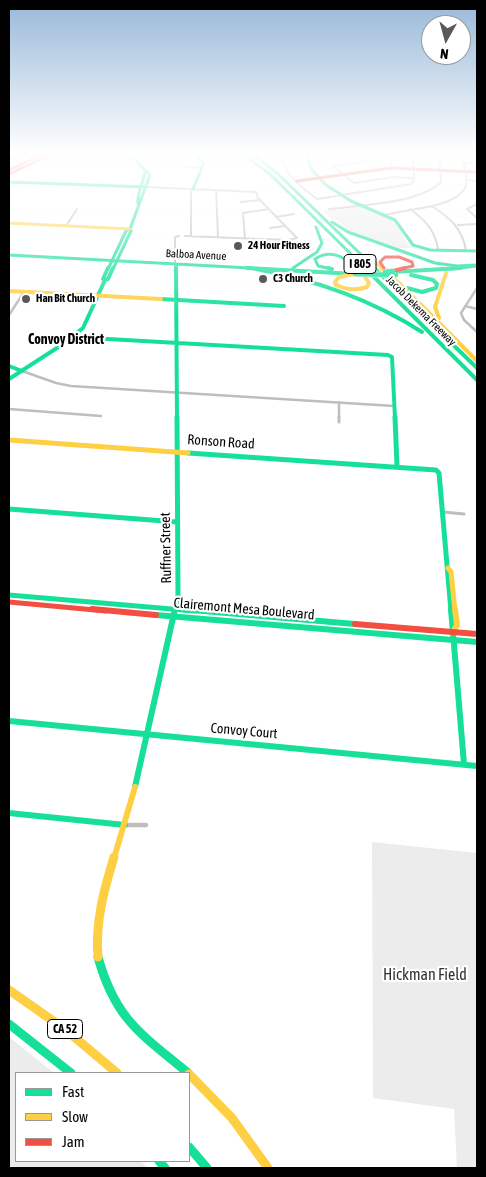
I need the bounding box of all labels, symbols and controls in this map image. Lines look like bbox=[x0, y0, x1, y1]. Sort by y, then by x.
north arrow bbox=[421, 15, 471, 65]
text: N bbox=[439, 45, 449, 62]
place label: 24 Hour Fitness bbox=[248, 239, 310, 253]
marker: 24 Hour Fitness bbox=[232, 240, 244, 252]
street label: Balboa Avenue bbox=[165, 247, 227, 263]
road number: I 805 bbox=[344, 254, 376, 274]
place label: C3 Church bbox=[273, 272, 313, 286]
marker: C3 Church bbox=[257, 273, 269, 285]
street label: Jacob Dekema Freeway bbox=[383, 273, 459, 349]
place label: Han Bit Church bbox=[36, 292, 95, 306]
marker: Han Bit Church bbox=[20, 293, 32, 305]
district label: Convoy District bbox=[28, 332, 104, 348]
street label: Ronson Road bbox=[187, 431, 255, 453]
street label: Ruffner Street bbox=[157, 512, 175, 584]
street label: Clairemont Mesa Boulevard bbox=[173, 594, 315, 624]
street label: Convoy Court bbox=[210, 720, 278, 742]
park label: Hickman Field bbox=[383, 965, 467, 985]
road number: CA 52 bbox=[48, 1020, 82, 1038]
legend bbox=[15, 1072, 190, 1162]
text: Fast bbox=[62, 1083, 84, 1100]
text: Slow bbox=[62, 1108, 88, 1125]
text: Jam bbox=[62, 1133, 85, 1150]

